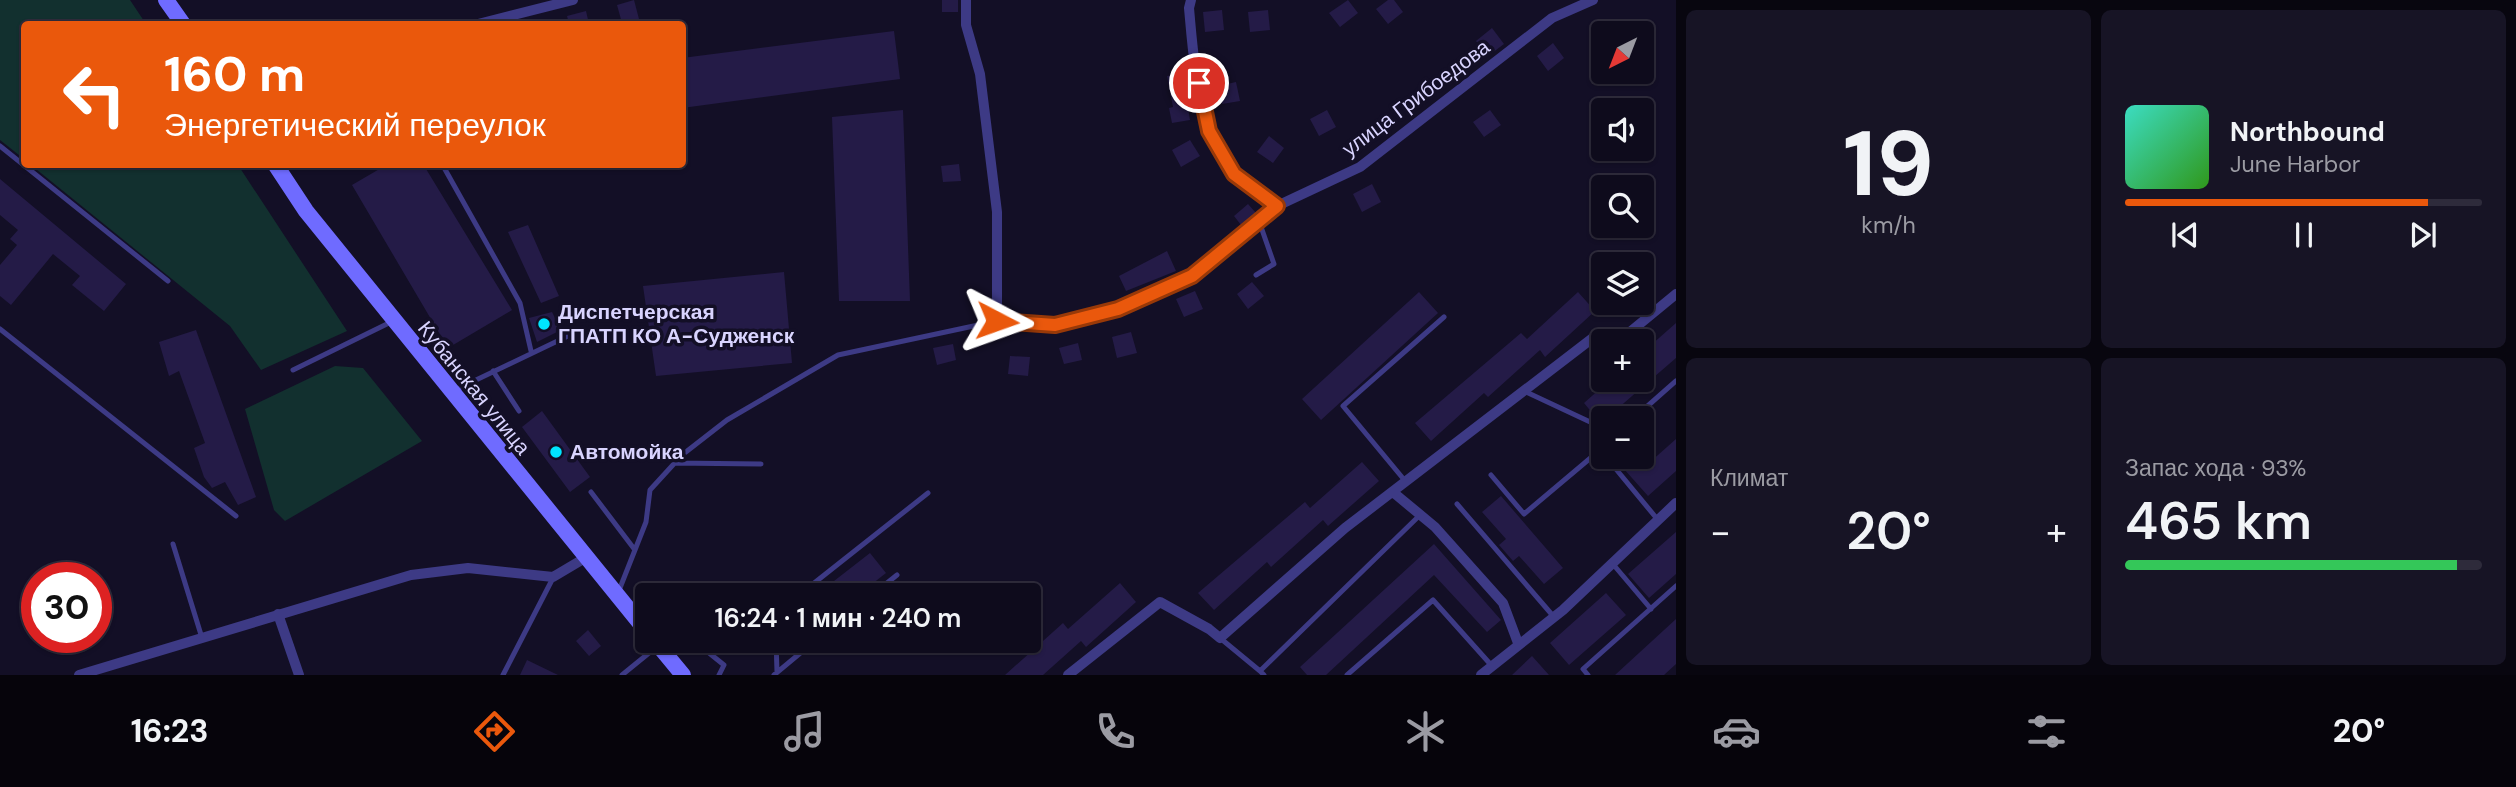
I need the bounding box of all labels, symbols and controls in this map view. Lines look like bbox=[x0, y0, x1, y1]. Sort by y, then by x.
north arrow bbox=[1591, 21, 1654, 84]
map controls bbox=[1591, 21, 1654, 469]
street label: улица Грибоедова bbox=[1336, 33, 1496, 163]
text: 160 m bbox=[164, 42, 305, 106]
icon: left bbox=[49, 49, 140, 140]
pin bbox=[1169, 53, 1229, 113]
icon: arrive bbox=[1180, 64, 1218, 102]
button: sound bbox=[1591, 98, 1654, 161]
text: Энергетический переулок bbox=[164, 104, 546, 146]
text: 19 bbox=[1843, 105, 1934, 223]
text: Northbound bbox=[2230, 115, 2385, 149]
text: June Harbor bbox=[2230, 149, 2360, 179]
button: search bbox=[1591, 175, 1654, 238]
text: km/h bbox=[1861, 210, 1916, 240]
icon: previous bbox=[2166, 216, 2204, 254]
icon: pause bbox=[2285, 216, 2323, 254]
icon: next bbox=[2404, 216, 2442, 254]
button: layers bbox=[1591, 252, 1654, 315]
position arrow bbox=[960, 284, 1034, 358]
place label: Диспетчерская ГПАТП КО А-Судженск bbox=[558, 298, 795, 350]
street label: Кубанская улица bbox=[411, 315, 537, 461]
marker: Диспетчерская ГПАТП КО А-Судженск bbox=[536, 316, 552, 332]
button: + bbox=[1591, 329, 1654, 392]
button: − bbox=[1591, 406, 1654, 469]
place label: Автомойка bbox=[570, 438, 684, 466]
marker: Автомойка bbox=[548, 444, 564, 460]
text: Запас хода · 93% bbox=[2125, 453, 2306, 483]
text: Климат bbox=[1710, 463, 1788, 493]
text: 465 km bbox=[2125, 487, 2312, 555]
text: 20° bbox=[1846, 497, 1931, 565]
text: − bbox=[1710, 507, 1731, 557]
text: + bbox=[2046, 507, 2067, 557]
speed limit sign: 30 bbox=[21, 562, 112, 653]
text: 16:24 · 1 мин · 240 m bbox=[715, 601, 961, 635]
icon: directions bbox=[470, 707, 519, 756]
icon: music bbox=[780, 707, 829, 756]
icon: phone bbox=[1091, 707, 1140, 756]
icon: climate bbox=[1401, 707, 1450, 756]
icon: car bbox=[1712, 707, 1761, 756]
icon: filters bbox=[2022, 707, 2071, 756]
text: 16:23 bbox=[131, 710, 209, 752]
text: 20° bbox=[2333, 710, 2385, 752]

